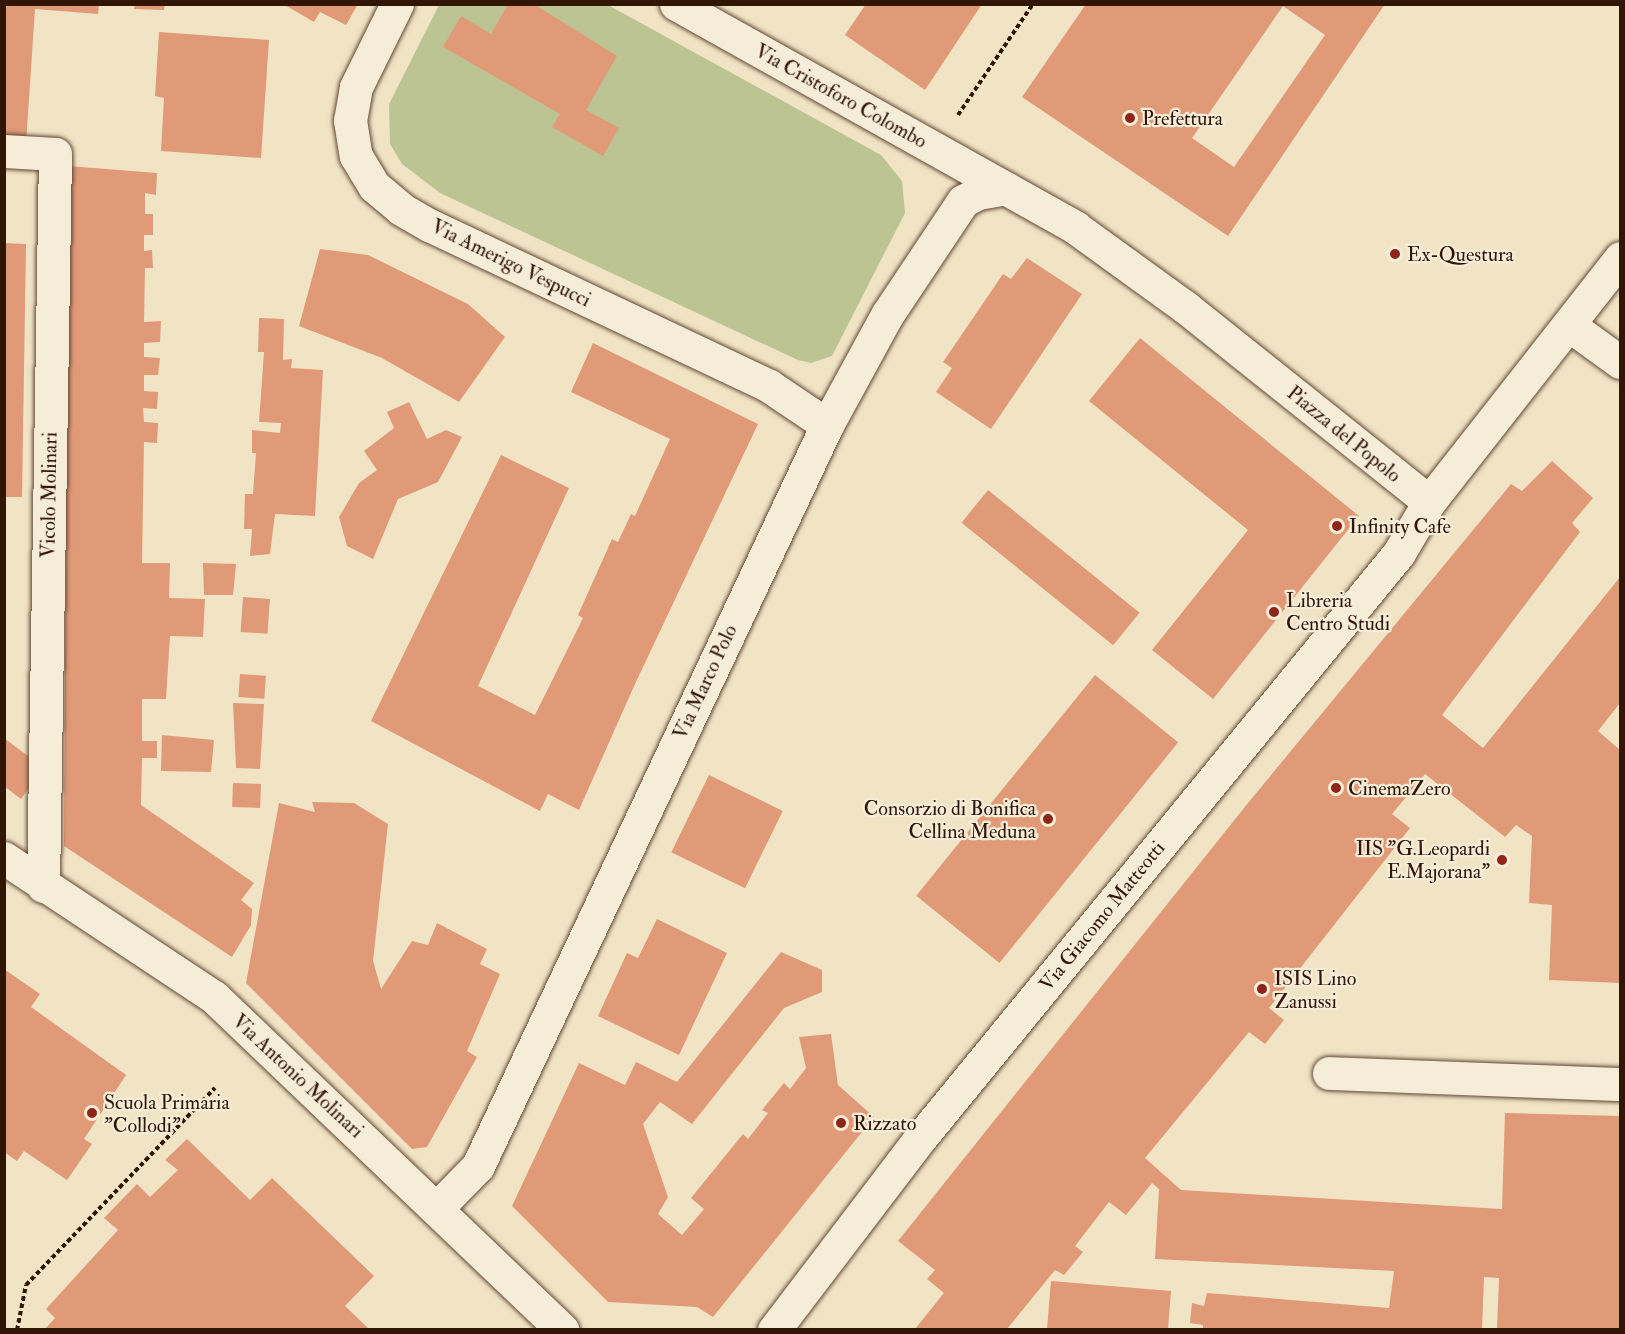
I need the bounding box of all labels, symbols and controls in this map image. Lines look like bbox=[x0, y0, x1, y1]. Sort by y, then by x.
street label: Via Cristoforo Colombo bbox=[751, 39, 931, 153]
place label: Prefettura bbox=[1142, 106, 1223, 130]
marker: Prefettura bbox=[1123, 111, 1137, 125]
street label: Via Amerigo Vespucci bbox=[427, 214, 595, 312]
place label: Ex-Questura bbox=[1407, 242, 1514, 266]
marker: Ex-Questura bbox=[1388, 247, 1402, 261]
street label: Piazza del Popolo bbox=[1282, 381, 1406, 487]
street label: Vicolo Molinari bbox=[36, 432, 62, 558]
place label: Infinity Cafe bbox=[1349, 514, 1451, 538]
marker: Infinity Cafe bbox=[1330, 519, 1344, 533]
place label: Libreria Centro Studi bbox=[1286, 588, 1390, 635]
marker: Libreria Centro Studi bbox=[1267, 605, 1281, 619]
street label: Via Marco Polo bbox=[668, 621, 742, 743]
place label: CinemaZero bbox=[1348, 776, 1451, 800]
marker: CinemaZero bbox=[1329, 781, 1343, 795]
place label: Consorzio di Bonifica Cellina Meduna bbox=[864, 796, 1036, 843]
marker: Consorzio di Bonifica Cellina Meduna bbox=[1041, 812, 1055, 826]
street label: Via Giacomo Matteotti bbox=[1034, 836, 1170, 996]
place label: IIS "G.Leopardi E.Majorana" bbox=[1356, 837, 1490, 884]
marker: IIS "G.Leopardi E.Majorana" bbox=[1495, 853, 1509, 867]
place label: ISIS Lino Zanussi bbox=[1274, 966, 1356, 1013]
marker: ISIS Lino Zanussi bbox=[1255, 982, 1269, 996]
street label: Via Antonio Molinari bbox=[228, 1009, 368, 1143]
place label: Scuola Primaria "Collodi" bbox=[104, 1090, 230, 1137]
marker: Scuola Primaria "Collodi" bbox=[85, 1106, 99, 1120]
place label: Rizzato bbox=[853, 1111, 916, 1135]
marker: Rizzato bbox=[834, 1116, 848, 1130]

